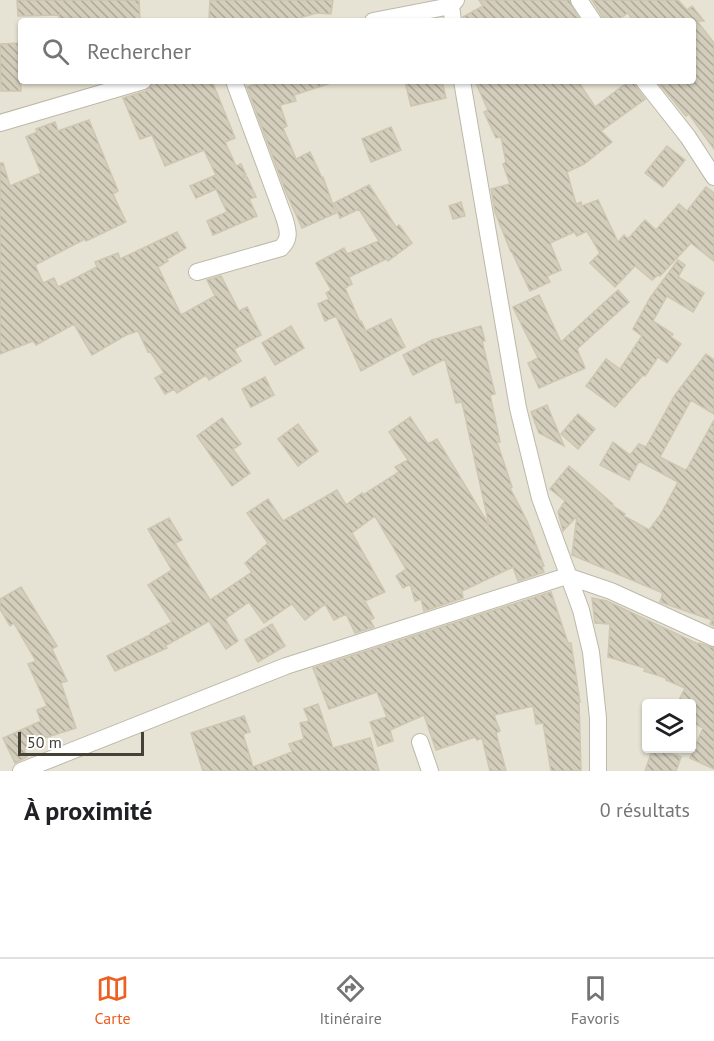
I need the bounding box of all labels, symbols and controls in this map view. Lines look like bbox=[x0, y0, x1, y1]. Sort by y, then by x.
search box bbox=[18, 18, 696, 84]
icon: search bbox=[39, 35, 72, 68]
text: Rechercher bbox=[87, 37, 191, 65]
map controls bbox=[642, 699, 696, 753]
button: layers bbox=[642, 699, 696, 753]
scale bar bbox=[18, 729, 144, 756]
text: 50 m bbox=[27, 732, 62, 752]
text: À proximité bbox=[24, 794, 152, 827]
text: 0 résultats bbox=[600, 797, 690, 823]
tab: Carte bbox=[94, 972, 131, 1028]
tab: Itinéraire bbox=[319, 972, 382, 1028]
tab: Favoris bbox=[571, 972, 620, 1028]

